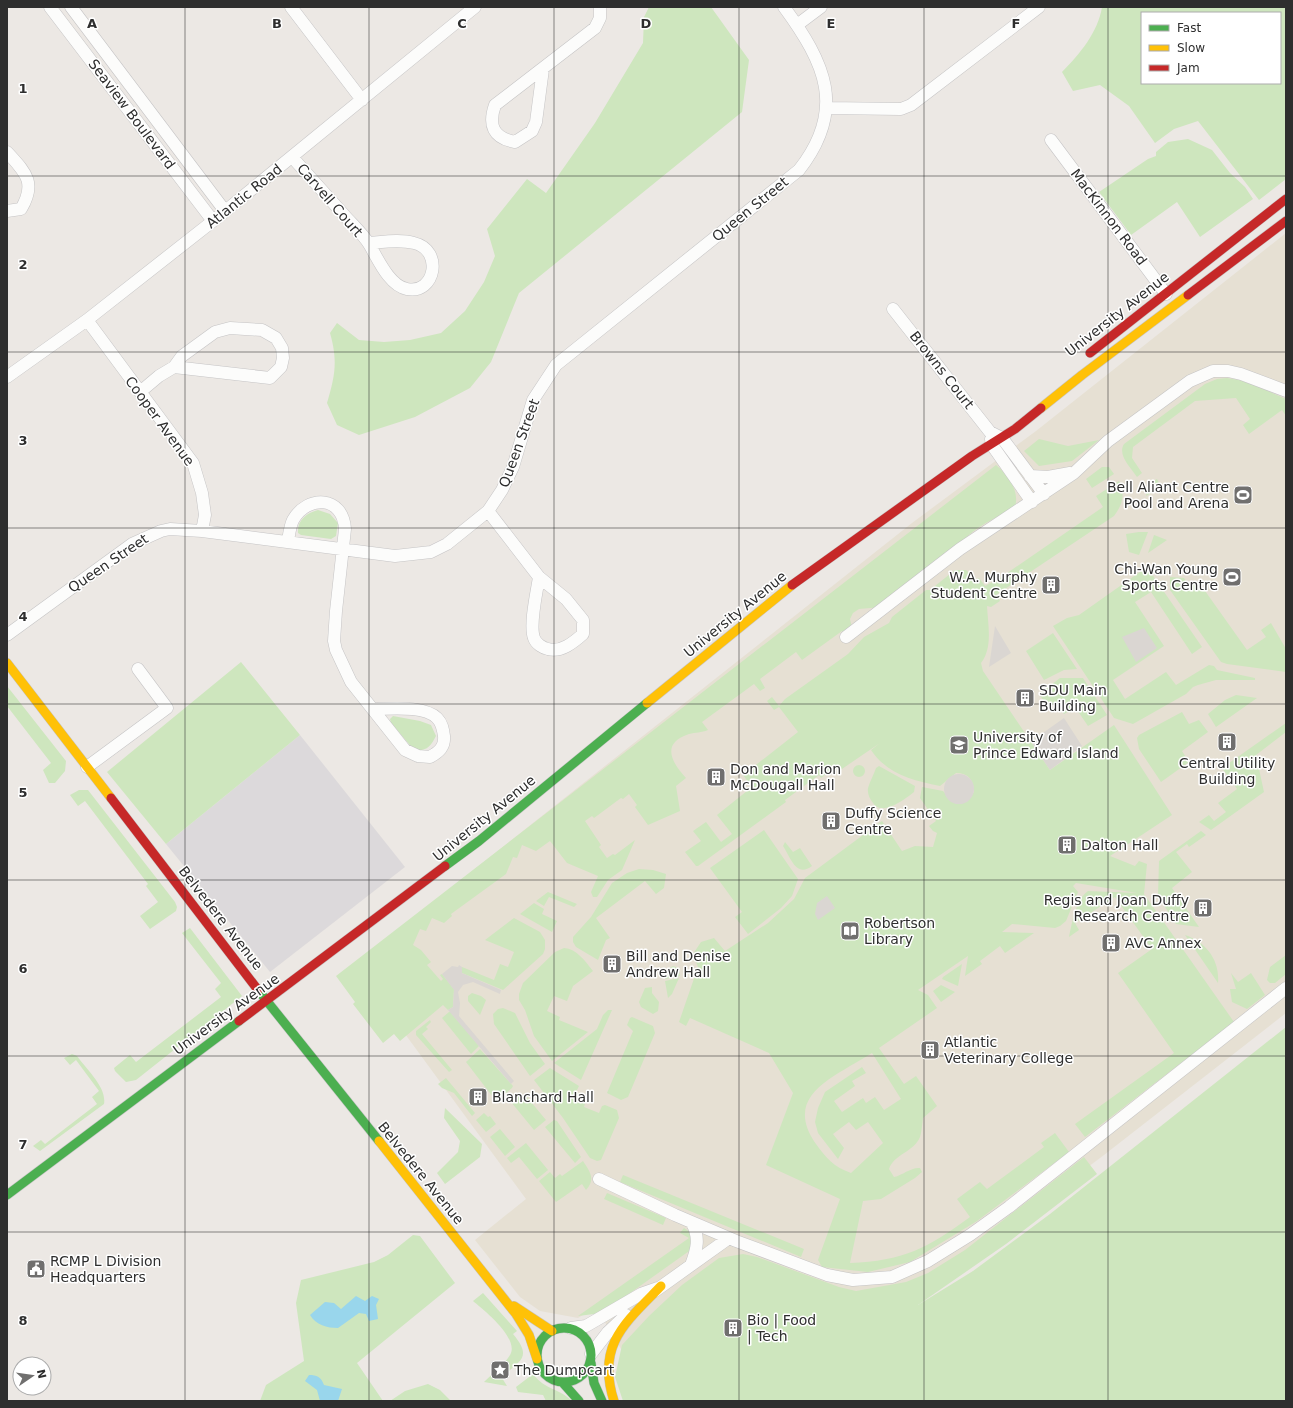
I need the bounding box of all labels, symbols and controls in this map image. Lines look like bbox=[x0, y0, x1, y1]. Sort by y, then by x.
legend bbox=[1141, 12, 1281, 84]
text: A bbox=[87, 16, 97, 31]
text: B bbox=[272, 16, 282, 31]
text: C bbox=[457, 16, 467, 31]
text: D bbox=[641, 16, 652, 31]
text: E bbox=[827, 16, 835, 31]
text: F bbox=[1012, 16, 1020, 31]
text: Fast bbox=[1177, 21, 1201, 35]
text: Slow bbox=[1177, 41, 1205, 55]
street label: Seaview Boulevard bbox=[85, 56, 179, 172]
text: Jam bbox=[1176, 61, 1200, 75]
text: 1 bbox=[18, 81, 28, 96]
street label: Carvell Court bbox=[294, 160, 366, 240]
street label: Atlantic Road bbox=[203, 161, 285, 231]
street label: MacKinnon Road bbox=[1068, 166, 1150, 268]
street label: Queen Street bbox=[709, 173, 792, 244]
text: 2 bbox=[18, 257, 28, 272]
street label: University Avenue bbox=[1062, 269, 1172, 359]
street label: Browns Court bbox=[907, 328, 978, 412]
street label: Cooper Avenue bbox=[122, 373, 198, 469]
street label: Queen Street bbox=[496, 396, 543, 489]
text: 3 bbox=[18, 433, 28, 448]
place label: Bell Aliant Centre Pool and Arena bbox=[1107, 479, 1229, 511]
sports icon: Bell Aliant Centre Pool and Arena bbox=[1232, 484, 1254, 506]
street label: Queen Street bbox=[65, 530, 151, 596]
place label: Chi-Wan Young Sports Centre bbox=[1114, 561, 1218, 593]
sports icon: Chi-Wan Young Sports Centre bbox=[1221, 566, 1243, 588]
street label: University Avenue bbox=[681, 568, 789, 660]
place label: W.A. Murphy Student Centre bbox=[931, 569, 1037, 601]
building icon: W.A. Murphy Student Centre bbox=[1040, 574, 1062, 596]
text: 4 bbox=[18, 609, 28, 624]
place label: SDU Main Building bbox=[1039, 682, 1107, 714]
building icon: SDU Main Building bbox=[1014, 687, 1036, 709]
place label: University of Prince Edward Island bbox=[973, 729, 1119, 761]
building icon: Central Utility Building bbox=[1216, 731, 1238, 753]
school or university icon: University of Prince Edward Island bbox=[948, 734, 970, 756]
place label: Central Utility Building bbox=[1179, 755, 1275, 787]
place label: Don and Marion McDougall Hall bbox=[730, 761, 841, 793]
building icon: Don and Marion McDougall Hall bbox=[705, 766, 727, 788]
street label: University Avenue bbox=[430, 772, 538, 864]
text: 5 bbox=[18, 785, 28, 800]
place label: Duffy Science Centre bbox=[845, 805, 941, 837]
building icon: Duffy Science Centre bbox=[820, 810, 842, 832]
building icon: Dalton Hall bbox=[1056, 834, 1078, 856]
place label: Dalton Hall bbox=[1081, 837, 1159, 853]
street label: Belvedere Avenue bbox=[176, 863, 266, 973]
place label: Regis and Joan Duffy Research Centre bbox=[1044, 892, 1189, 924]
building icon: Regis and Joan Duffy Research Centre bbox=[1192, 897, 1214, 919]
place label: Robertson Library bbox=[864, 915, 935, 947]
library icon: Robertson Library bbox=[839, 920, 861, 942]
building icon: AVC Annex bbox=[1100, 932, 1122, 954]
place label: AVC Annex bbox=[1125, 935, 1201, 951]
place label: Bill and Denise Andrew Hall bbox=[626, 948, 731, 980]
building icon: Bill and Denise Andrew Hall bbox=[601, 953, 623, 975]
text: 6 bbox=[18, 961, 28, 976]
street label: University Avenue bbox=[170, 970, 282, 1058]
place label: Atlantic Veterinary College bbox=[944, 1034, 1073, 1066]
building icon: Atlantic Veterinary College bbox=[919, 1039, 941, 1061]
building icon: Blanchard Hall bbox=[467, 1086, 489, 1108]
place label: Blanchard Hall bbox=[492, 1089, 594, 1105]
street label: Belvedere Avenue bbox=[375, 1119, 467, 1227]
text: 7 bbox=[18, 1137, 28, 1152]
place label: RCMP L Division Headquarters bbox=[50, 1253, 162, 1285]
public building icon: RCMP L Division Headquarters bbox=[25, 1258, 47, 1280]
place label: Bio | Food | Tech bbox=[747, 1312, 816, 1345]
text: 8 bbox=[18, 1313, 28, 1328]
building icon: Bio | Food | Tech bbox=[722, 1317, 744, 1339]
north arrow bbox=[12, 1356, 52, 1396]
place icon: The Dumpcart bbox=[489, 1359, 511, 1381]
place label: The Dumpcart bbox=[513, 1362, 615, 1378]
text: N bbox=[34, 1368, 49, 1380]

